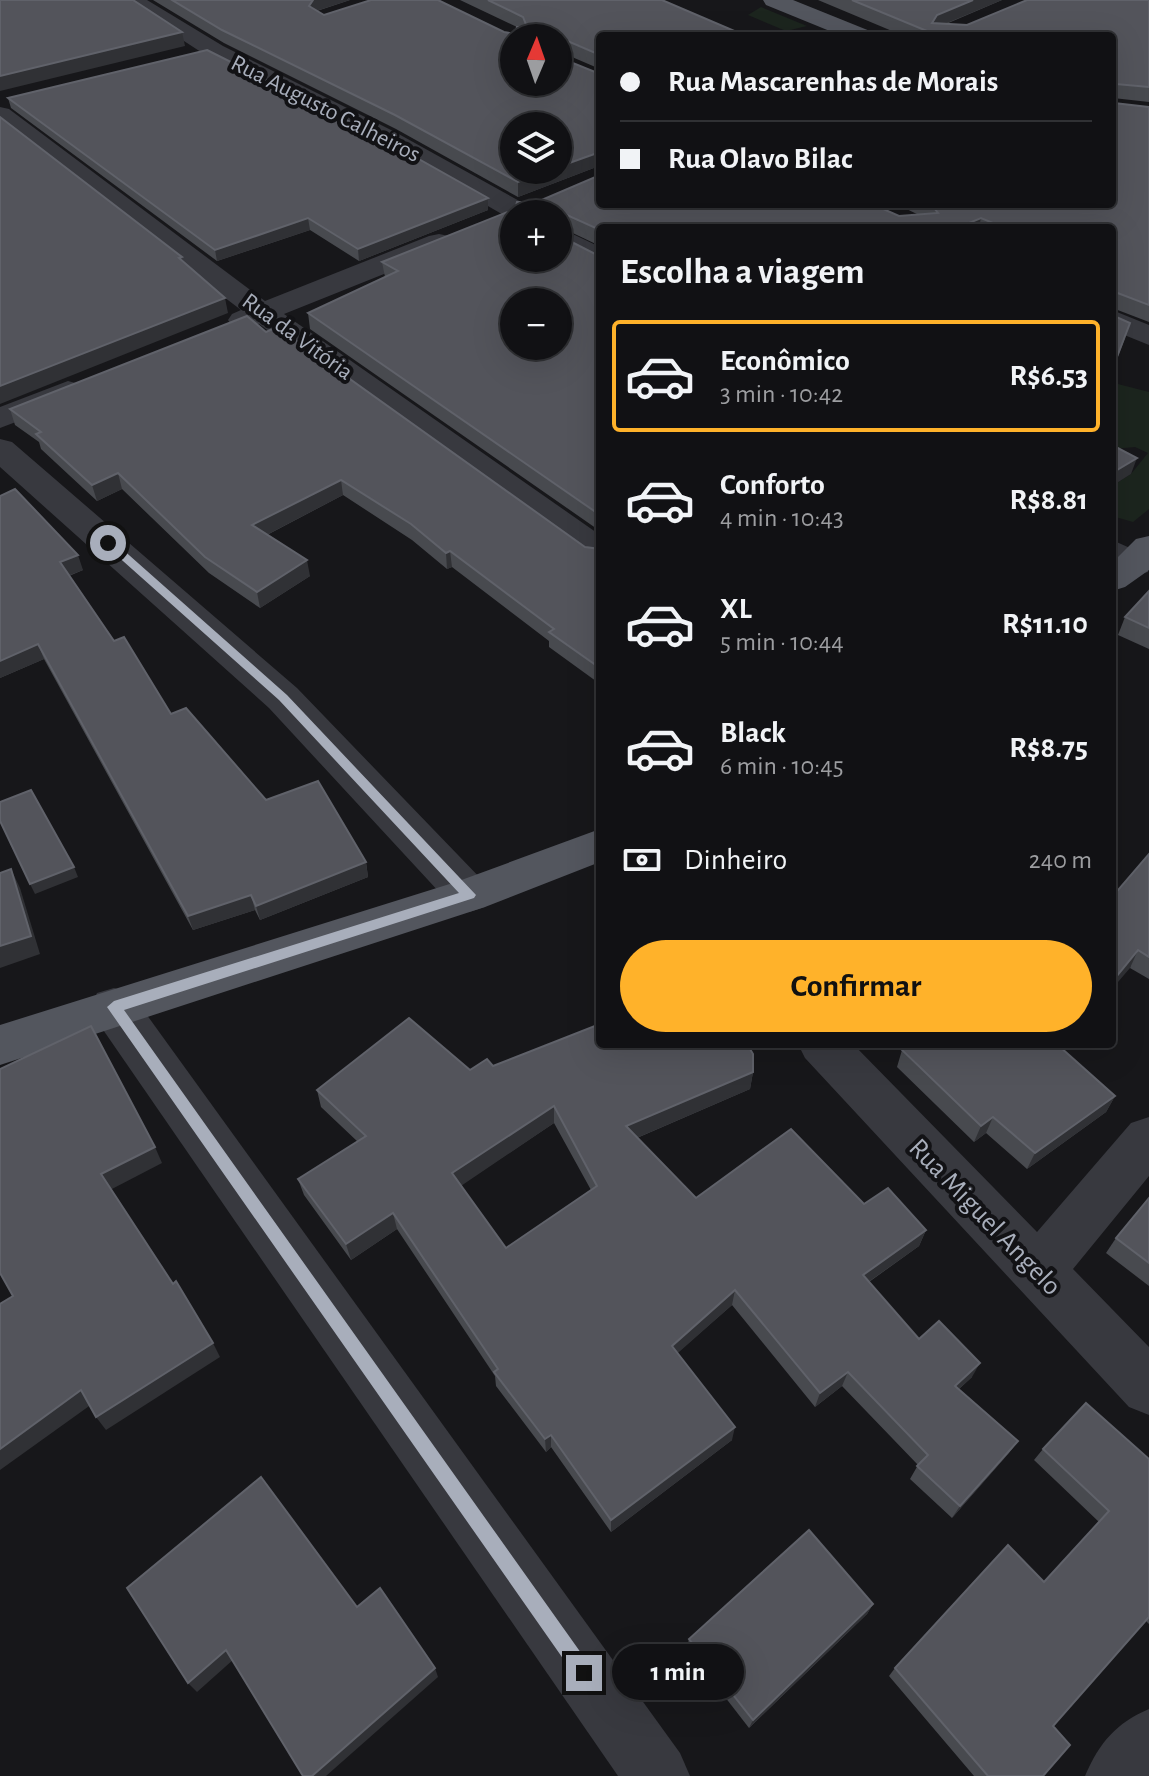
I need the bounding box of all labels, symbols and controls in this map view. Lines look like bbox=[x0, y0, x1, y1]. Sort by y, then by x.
north arrow bbox=[500, 24, 572, 96]
map controls bbox=[500, 24, 572, 360]
street label: Rua Augusto Calheiros bbox=[227, 51, 424, 167]
text: Rua Mascarenhas de Morais bbox=[668, 67, 998, 97]
button: layers bbox=[500, 112, 572, 184]
text: Rua Olavo Bilac bbox=[668, 144, 853, 174]
button: + bbox=[500, 200, 572, 272]
text: Escolha a viagem bbox=[620, 254, 865, 290]
button: − bbox=[500, 288, 572, 360]
street label: Rua da Vitória bbox=[238, 289, 357, 385]
icon: car bbox=[624, 340, 696, 412]
text: Econômico bbox=[720, 346, 850, 376]
text: R$6.53 bbox=[1010, 361, 1088, 391]
text: 3 min · 10:42 bbox=[720, 381, 843, 407]
icon: car bbox=[624, 464, 696, 536]
text: Conforto bbox=[720, 470, 825, 500]
text: R$8.81 bbox=[1010, 485, 1088, 515]
text: 4 min · 10:43 bbox=[720, 505, 844, 531]
route start bbox=[90, 525, 126, 561]
icon: car bbox=[624, 588, 696, 660]
text: XL bbox=[720, 594, 752, 624]
text: R$11.10 bbox=[1002, 609, 1088, 639]
text: 5 min · 10:44 bbox=[720, 629, 844, 655]
icon: car bbox=[624, 712, 696, 784]
text: Black bbox=[720, 718, 786, 748]
text: R$8.75 bbox=[1009, 733, 1088, 763]
text: 6 min · 10:45 bbox=[720, 753, 844, 779]
icon: cash bbox=[620, 838, 664, 882]
text: Dinheiro bbox=[684, 845, 787, 875]
text: 240 m bbox=[1029, 847, 1092, 873]
button: Confirmar bbox=[620, 940, 1092, 1032]
street label: Rua Miguel Angelo bbox=[903, 1134, 1066, 1301]
callout: 1 min bbox=[612, 1645, 744, 1701]
route end bbox=[566, 1655, 602, 1691]
text: 1 min bbox=[651, 1659, 705, 1685]

